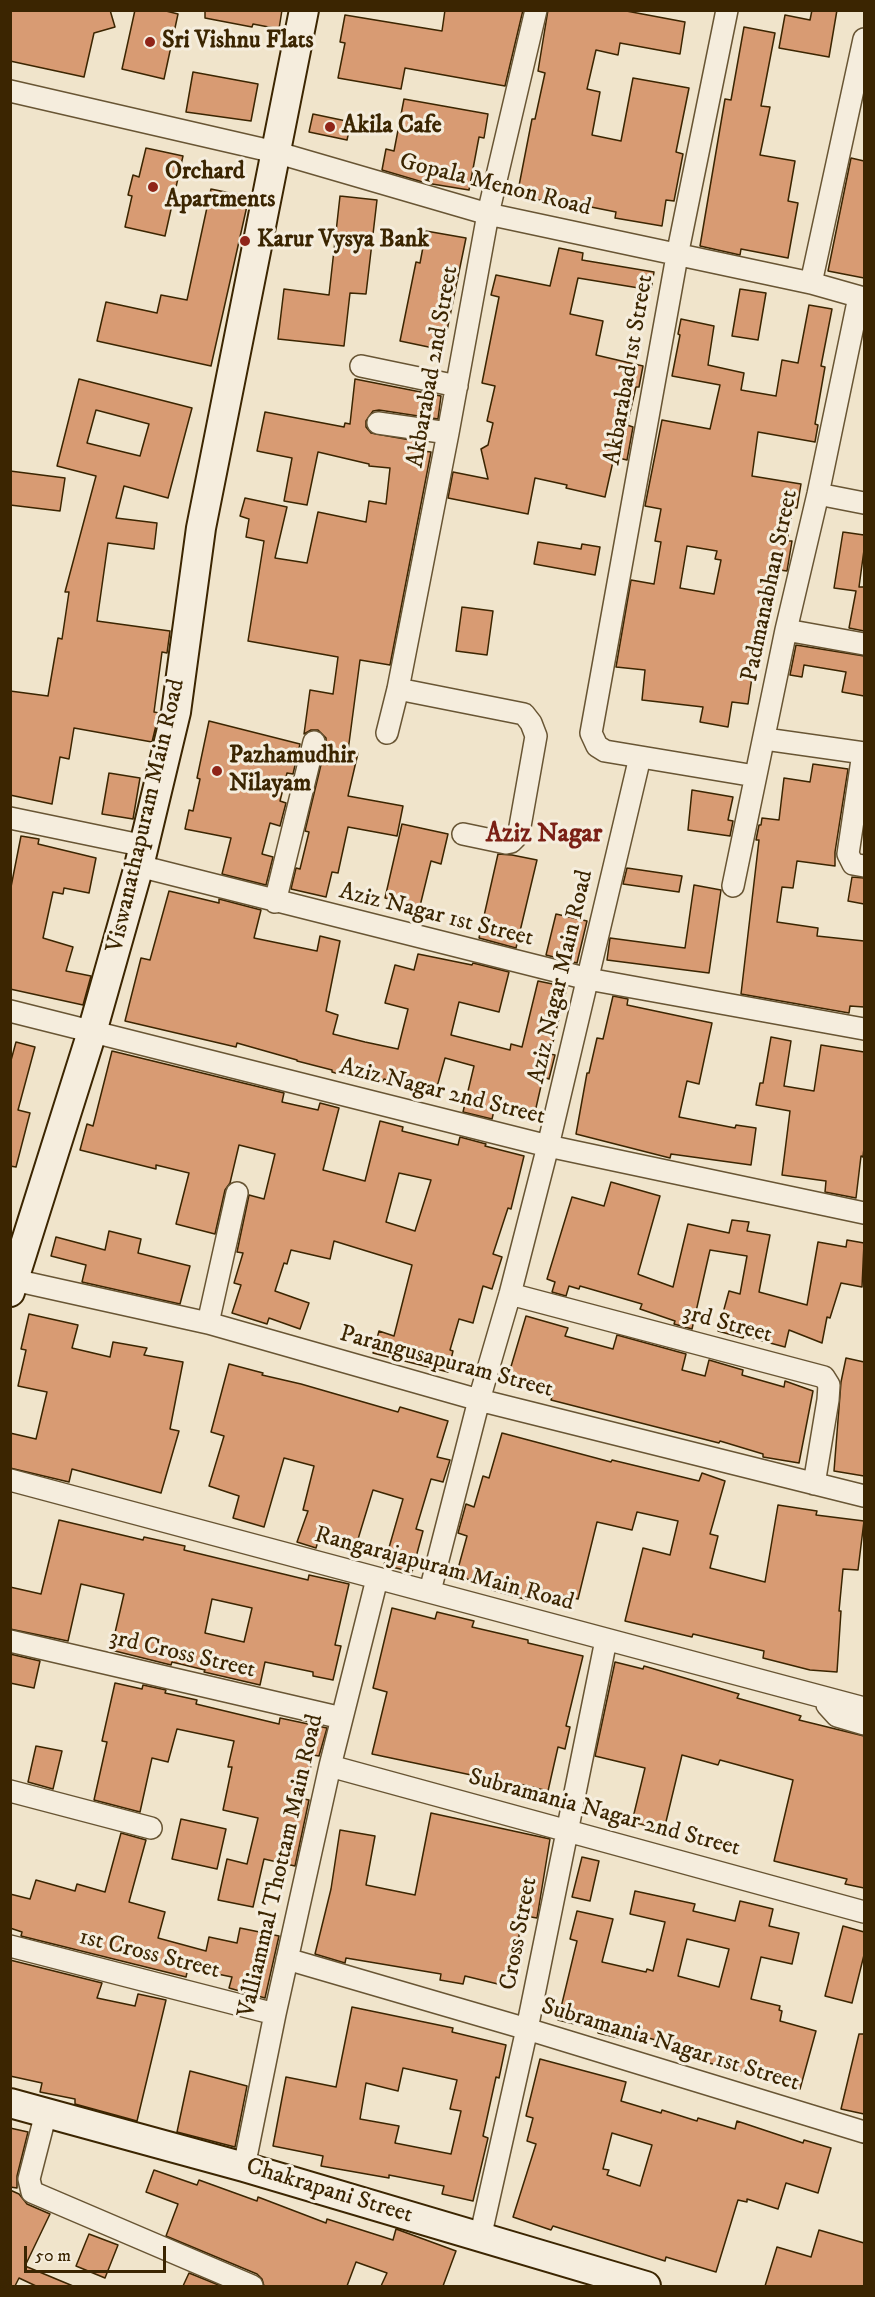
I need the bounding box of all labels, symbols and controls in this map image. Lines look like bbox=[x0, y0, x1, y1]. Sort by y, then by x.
place label: Sri Vishnu Flats bbox=[162, 28, 314, 56]
marker: Sri Vishnu Flats bbox=[143, 35, 157, 49]
place label: Akila Cafe bbox=[342, 113, 442, 141]
marker: Akila Cafe bbox=[323, 120, 337, 134]
street label: Gopala Menon Road bbox=[396, 148, 594, 224]
place label: Orchard Apartments bbox=[165, 159, 275, 215]
marker: Orchard Apartments bbox=[146, 180, 160, 194]
place label: Karur Vysya Bank bbox=[257, 227, 429, 255]
marker: Karur Vysya Bank bbox=[238, 234, 252, 248]
street label: Akbarabad 2nd Street bbox=[402, 264, 466, 470]
street label: Akbarabad 1st Street bbox=[599, 273, 661, 467]
street label: Padmanabhan Street bbox=[737, 487, 805, 685]
street label: Viswanathapuram Main Road bbox=[102, 677, 192, 955]
place label: Pazhamudhir Nilayam bbox=[229, 743, 356, 799]
marker: Pazhamudhir Nilayam bbox=[210, 764, 224, 778]
district label: Aziz Nagar bbox=[486, 820, 602, 852]
street label: Aziz Nagar Main Road bbox=[523, 867, 601, 1087]
street label: Aziz Nagar 1st Street bbox=[336, 878, 536, 954]
street label: Aziz Nagar 2nd Street bbox=[336, 1054, 548, 1132]
street label: 3rd Street bbox=[679, 1299, 775, 1351]
street label: Parangusapuram Street bbox=[336, 1321, 556, 1405]
street label: Rangarajapuram Main Road bbox=[311, 1521, 577, 1619]
street label: 3rd Cross Street bbox=[106, 1624, 258, 1686]
street label: Valliammal Thottam Main Road bbox=[233, 1712, 331, 2020]
street label: Subramania Nagar 2nd Street bbox=[465, 1764, 743, 1864]
street label: Cross Street bbox=[495, 1875, 545, 1993]
street label: 1st Cross Street bbox=[76, 1924, 222, 1986]
street label: Subramania Nagar 1st Street bbox=[537, 1993, 803, 2099]
street label: Chakrapani Street bbox=[242, 2153, 416, 2231]
scale bar bbox=[27, 2234, 170, 2272]
text: 50 m bbox=[35, 2245, 71, 2267]

